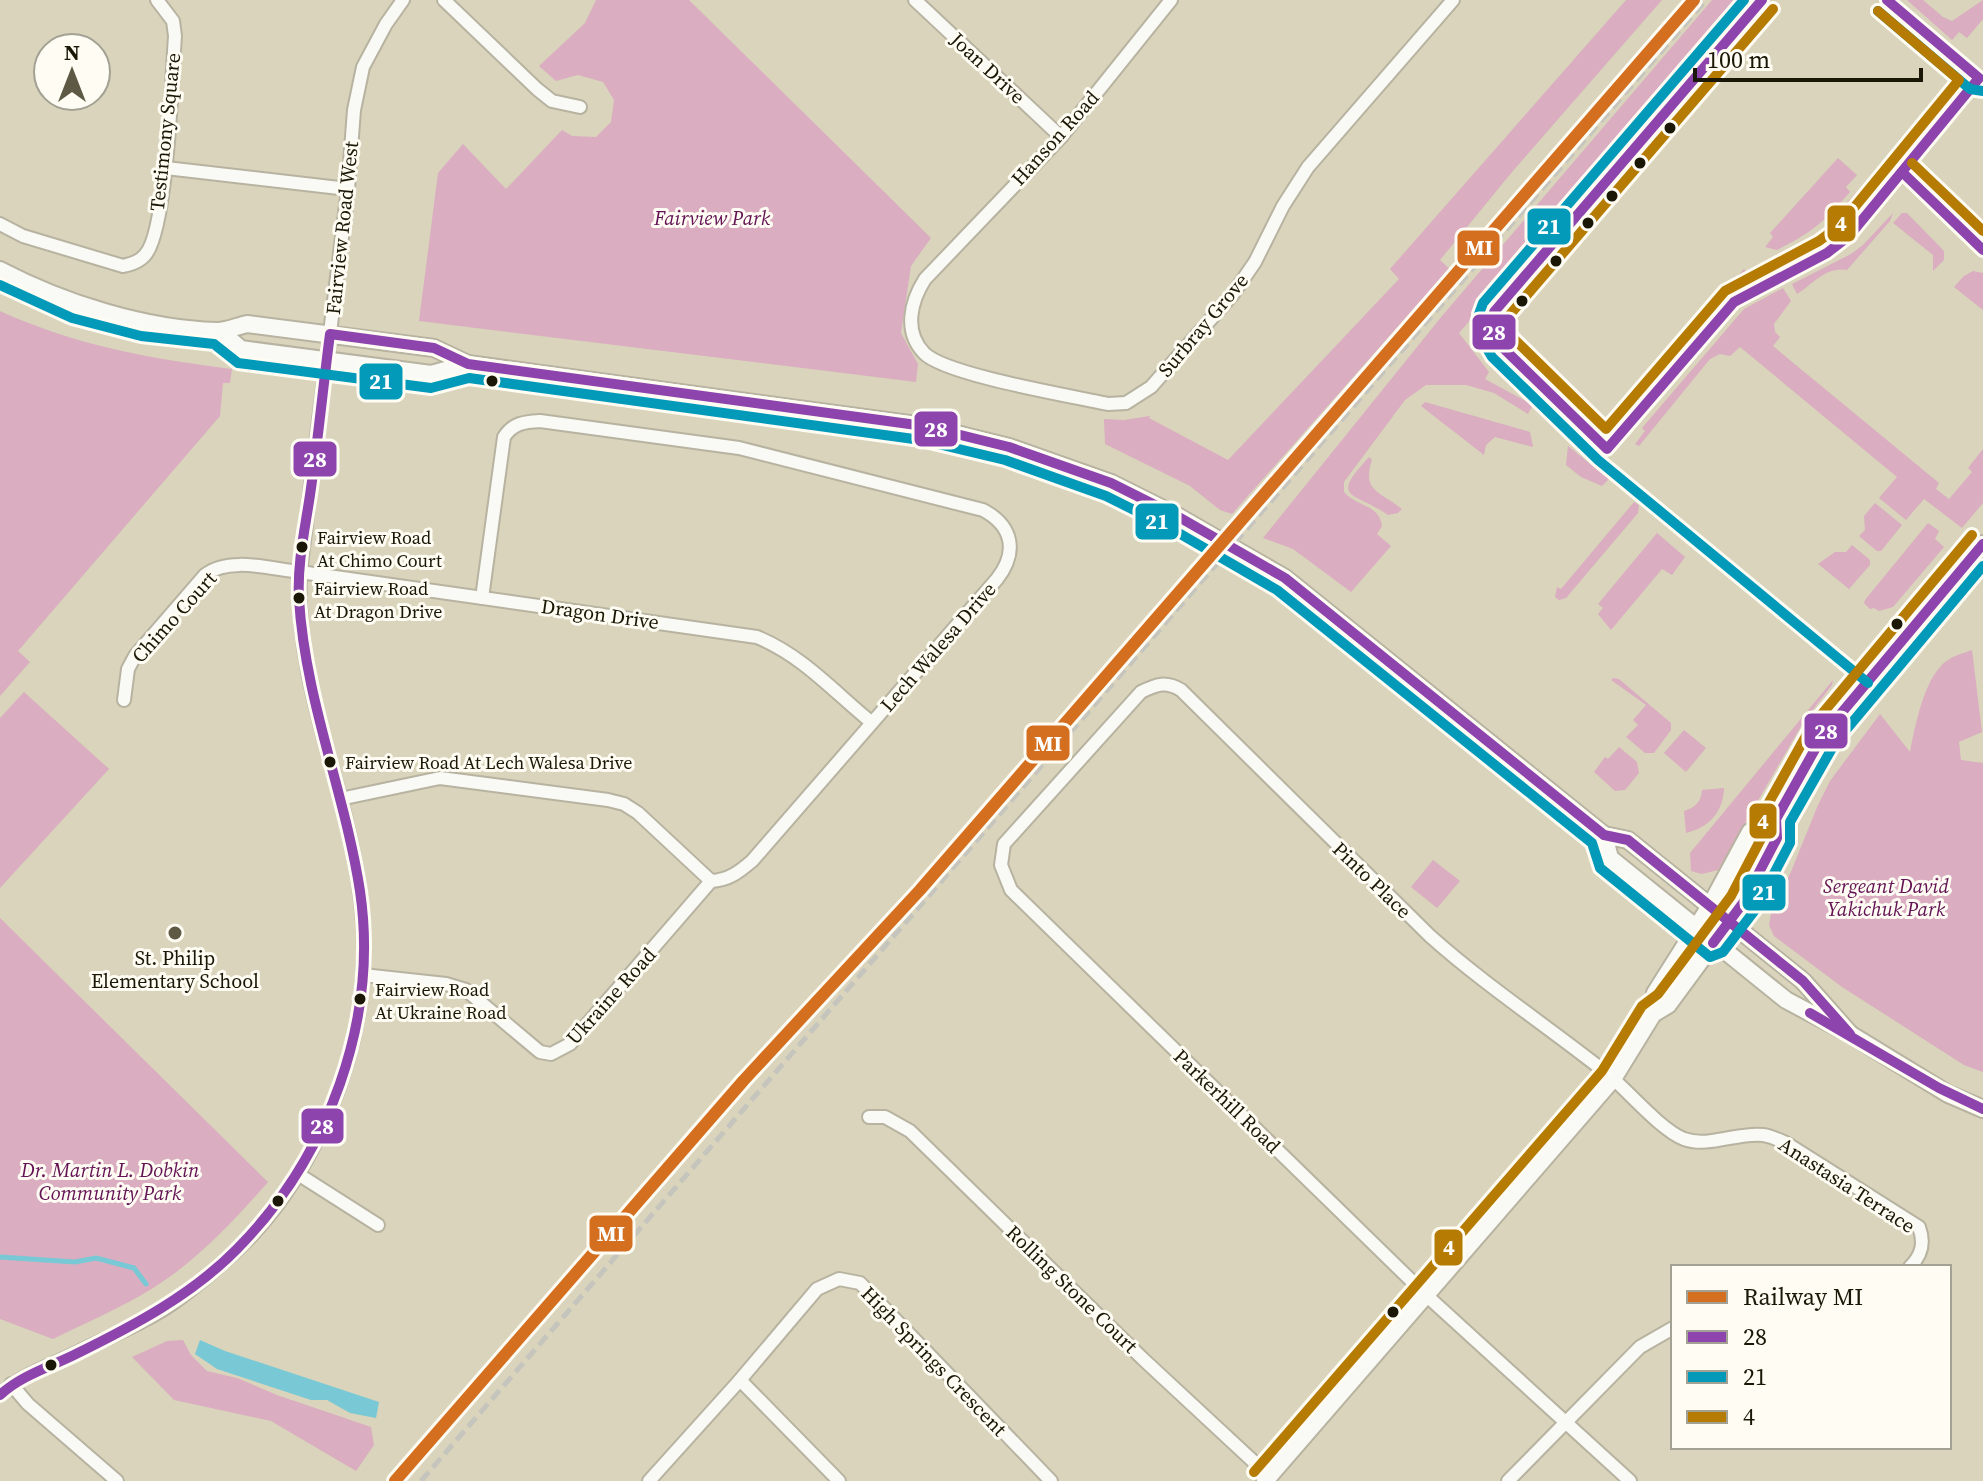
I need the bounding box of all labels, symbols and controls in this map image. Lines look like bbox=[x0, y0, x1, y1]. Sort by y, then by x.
street label: Joan Drive bbox=[944, 25, 1032, 110]
north arrow bbox=[32, 32, 112, 112]
scale bar bbox=[1695, 32, 1921, 82]
text: N bbox=[64, 37, 80, 67]
text: 100 m bbox=[1707, 43, 1770, 76]
street label: Testimony Square bbox=[143, 51, 187, 213]
street label: Hanson Road bbox=[1005, 84, 1106, 192]
unlabelled marker bbox=[1662, 120, 1678, 136]
street label: Fairview Road West bbox=[319, 139, 365, 316]
unlabelled marker bbox=[1632, 155, 1648, 171]
unlabelled marker bbox=[1604, 188, 1620, 204]
park label: Fairview Park bbox=[653, 204, 771, 232]
line badge: 4 bbox=[1826, 204, 1857, 243]
line badge: 21 bbox=[1526, 207, 1572, 246]
text: 4 bbox=[1835, 208, 1847, 238]
text: 21 bbox=[1537, 211, 1561, 241]
unlabelled marker bbox=[1580, 215, 1596, 231]
line badge: MI bbox=[1456, 229, 1501, 267]
text: MI bbox=[1465, 232, 1493, 262]
unlabelled marker bbox=[1548, 253, 1564, 269]
street label: Surbray Grove bbox=[1151, 267, 1255, 383]
unlabelled marker bbox=[1514, 293, 1530, 309]
line badge: 28 bbox=[1471, 313, 1517, 351]
text: 28 bbox=[1482, 317, 1506, 347]
line badge: 21 bbox=[358, 362, 404, 401]
text: 21 bbox=[369, 366, 393, 396]
unlabelled marker bbox=[484, 373, 500, 389]
line badge: 28 bbox=[913, 410, 959, 448]
text: 28 bbox=[924, 414, 948, 444]
line badge: 28 bbox=[292, 440, 338, 478]
text: 28 bbox=[303, 444, 327, 474]
line badge: 21 bbox=[1134, 502, 1180, 541]
text: 21 bbox=[1145, 506, 1169, 536]
place label: Fairview Road At Chimo Court bbox=[317, 525, 442, 573]
marker: Fairview Road At Chimo Court bbox=[294, 539, 310, 555]
street label: Chimo Court bbox=[125, 565, 223, 669]
place label: Fairview Road At Dragon Drive bbox=[314, 576, 442, 624]
street label: Lech Walesa Drive bbox=[874, 576, 1002, 718]
marker: Fairview Road At Dragon Drive bbox=[291, 590, 307, 606]
street label: Dragon Drive bbox=[539, 592, 661, 636]
unlabelled marker bbox=[1889, 616, 1905, 632]
line badge: 28 bbox=[1803, 712, 1849, 750]
text: 28 bbox=[1814, 716, 1838, 746]
line badge: MI bbox=[1025, 724, 1071, 762]
text: MI bbox=[1034, 728, 1062, 758]
place label: Fairview Road At Lech Walesa Drive bbox=[345, 750, 632, 775]
marker: Fairview Road At Lech Walesa Drive bbox=[322, 754, 338, 770]
line badge: 4 bbox=[1748, 802, 1778, 840]
text: 4 bbox=[1757, 806, 1769, 836]
street label: Pinto Place bbox=[1326, 835, 1418, 925]
park label: Sergeant David Yakichuk Park bbox=[1823, 872, 1949, 923]
line badge: 21 bbox=[1741, 873, 1787, 912]
text: 21 bbox=[1752, 877, 1776, 907]
marker: St. Philip Elementary School bbox=[166, 924, 184, 942]
street label: Ukraine Road bbox=[560, 941, 663, 1051]
place label: St. Philip Elementary School bbox=[91, 944, 259, 995]
place label: Fairview Road At Ukraine Road bbox=[375, 977, 507, 1025]
marker: Fairview Road At Ukraine Road bbox=[352, 991, 368, 1007]
street label: Parkerhill Road bbox=[1167, 1043, 1287, 1160]
line badge: 28 bbox=[300, 1107, 345, 1145]
text: 28 bbox=[310, 1111, 334, 1141]
street label: Anastasia Terrace bbox=[1773, 1130, 1921, 1240]
park label: Dr. Martin L. Dobkin Community Park bbox=[20, 1156, 200, 1207]
unlabelled marker bbox=[270, 1193, 286, 1209]
line badge: MI bbox=[588, 1214, 634, 1253]
text: MI bbox=[597, 1218, 625, 1248]
street label: Rolling Stone Court bbox=[1000, 1219, 1144, 1360]
line badge: 4 bbox=[1433, 1228, 1464, 1267]
text: 4 bbox=[1443, 1232, 1455, 1262]
legend bbox=[1671, 1265, 1951, 1449]
street label: High Springs Crescent bbox=[855, 1280, 1013, 1443]
text: Railway MI bbox=[1743, 1280, 1863, 1313]
unlabelled marker bbox=[1385, 1304, 1401, 1320]
text: 28 bbox=[1743, 1320, 1767, 1353]
unlabelled marker bbox=[43, 1357, 59, 1373]
text: 21 bbox=[1743, 1360, 1767, 1393]
text: 4 bbox=[1743, 1400, 1755, 1433]

